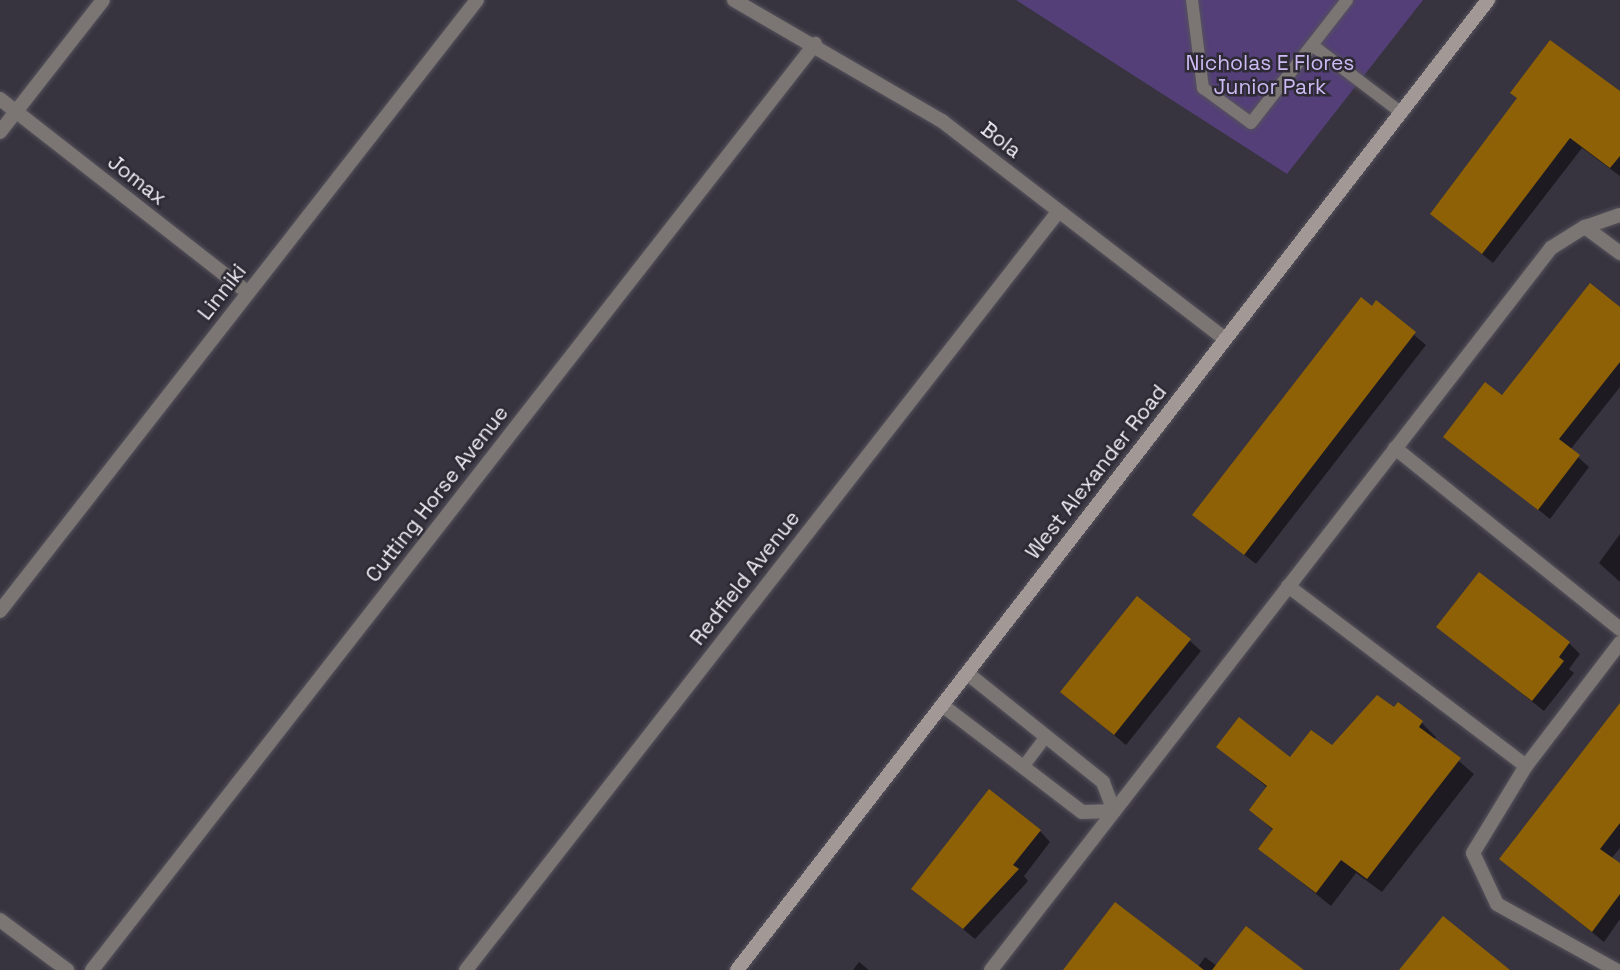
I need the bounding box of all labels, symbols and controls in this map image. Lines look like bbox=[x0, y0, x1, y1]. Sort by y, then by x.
park label: Nicholas E Flores Junior Park bbox=[1186, 50, 1354, 100]
street label: Bola bbox=[976, 117, 1026, 163]
street label: Jomax bbox=[103, 149, 171, 211]
street label: Linniki bbox=[192, 259, 252, 325]
street label: West Alexander Road bbox=[1020, 380, 1172, 564]
street label: Cutting Horse Avenue bbox=[360, 401, 514, 587]
street label: Redfield Avenue bbox=[685, 506, 805, 650]

